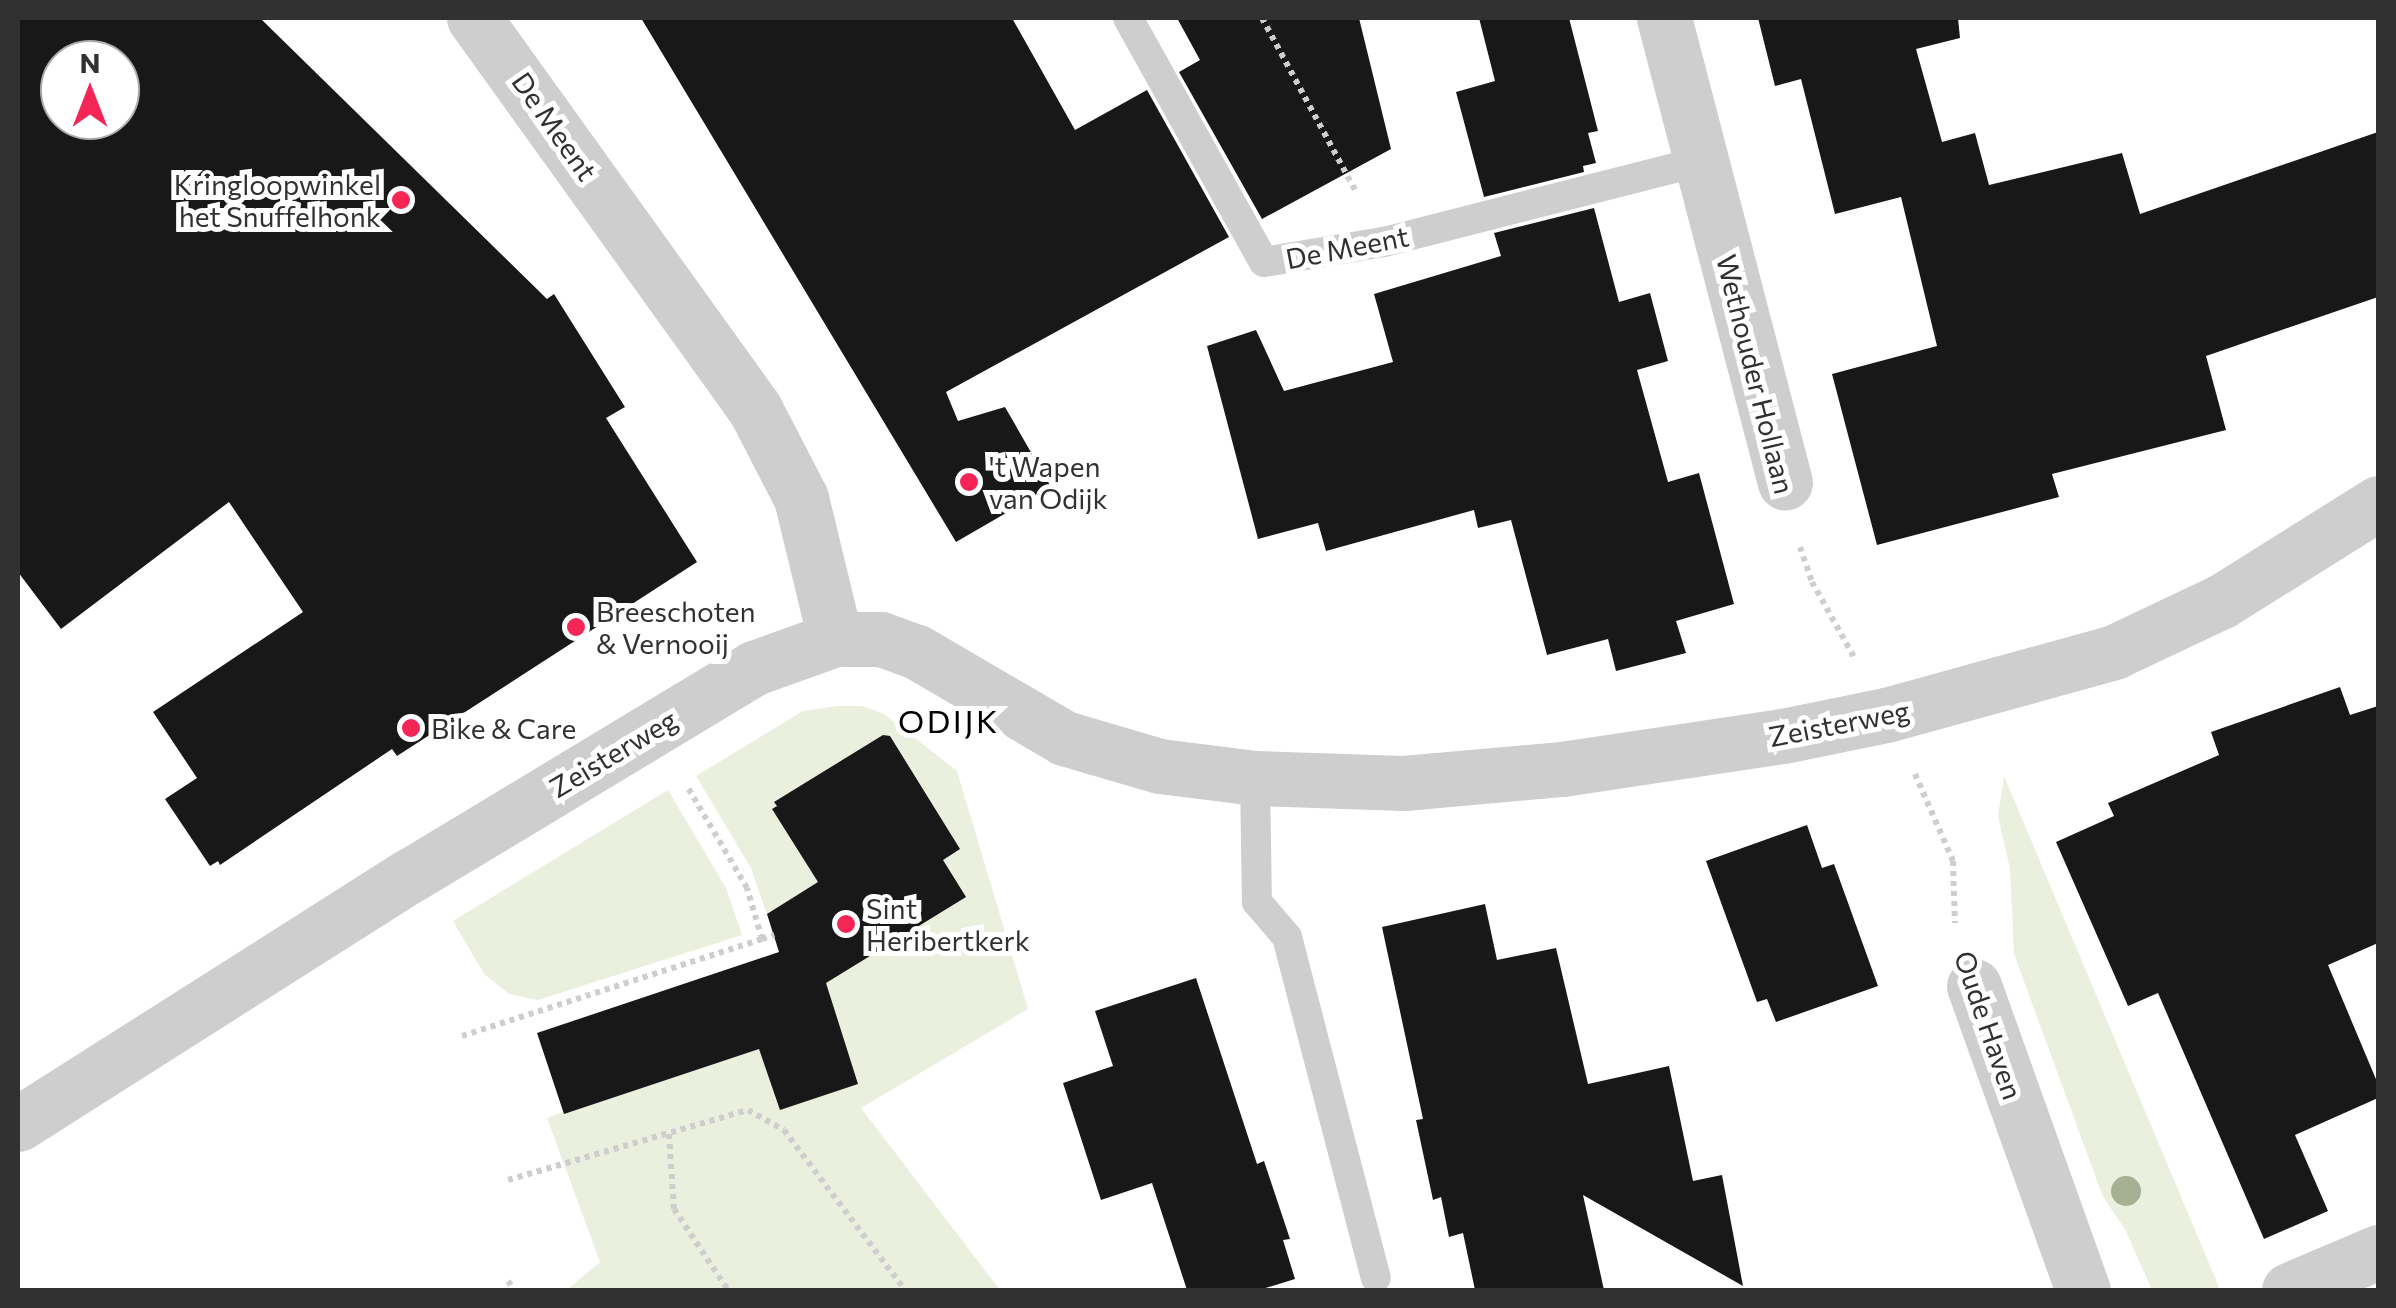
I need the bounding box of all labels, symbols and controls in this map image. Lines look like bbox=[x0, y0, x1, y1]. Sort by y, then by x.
north arrow bbox=[40, 40, 140, 140]
text: N bbox=[80, 45, 101, 79]
street label: De Meent bbox=[506, 65, 604, 187]
place label: Kringloopwinkel het Snuffelhonk bbox=[174, 167, 381, 233]
marker: Kringloopwinkel het Snuffelhonk bbox=[390, 189, 412, 211]
street label: De Meent bbox=[1283, 219, 1411, 275]
street label: Wethouder Hollaan bbox=[1710, 251, 1802, 497]
place label: 't Wapen van Odijk bbox=[989, 449, 1108, 515]
marker: 't Wapen van Odijk bbox=[958, 471, 980, 493]
place label: Breeschoten & Vernooij bbox=[596, 594, 756, 660]
marker: Breeschoten & Vernooij bbox=[565, 616, 587, 638]
street label: Zeisterweg bbox=[1766, 693, 1912, 753]
district label: ODIJK bbox=[898, 701, 1000, 739]
street label: Zeisterweg bbox=[543, 702, 683, 804]
place label: Bike & Care bbox=[431, 711, 576, 745]
marker: Bike & Care bbox=[400, 717, 422, 739]
place label: Sint Heribertkerk bbox=[866, 891, 1030, 957]
marker: Sint Heribertkerk bbox=[835, 913, 857, 935]
street label: Oude Haven bbox=[1948, 946, 2030, 1104]

